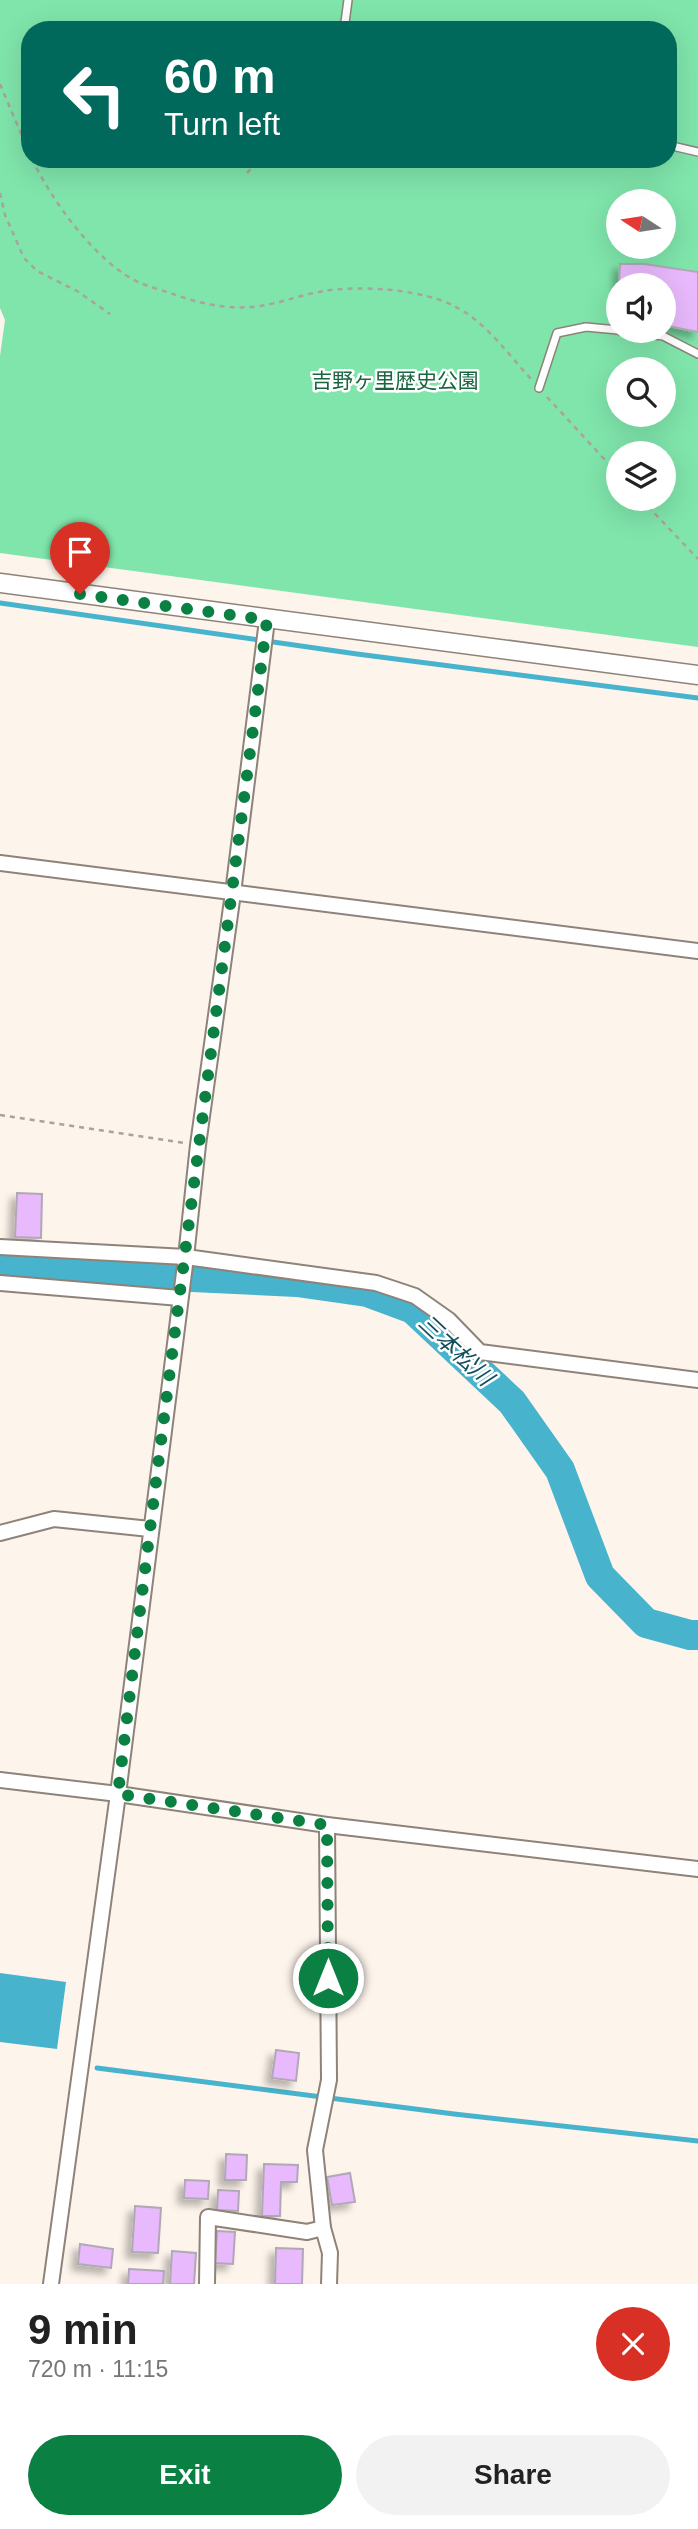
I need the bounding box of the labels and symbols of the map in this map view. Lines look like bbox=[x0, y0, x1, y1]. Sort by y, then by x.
north arrow bbox=[606, 189, 676, 259]
park label: 吉野ヶ里歴史公園 bbox=[311, 369, 479, 392]
pin bbox=[50, 522, 110, 594]
water label: 三本松川 bbox=[413, 1309, 501, 1393]
position arrow bbox=[291, 1941, 365, 2015]

